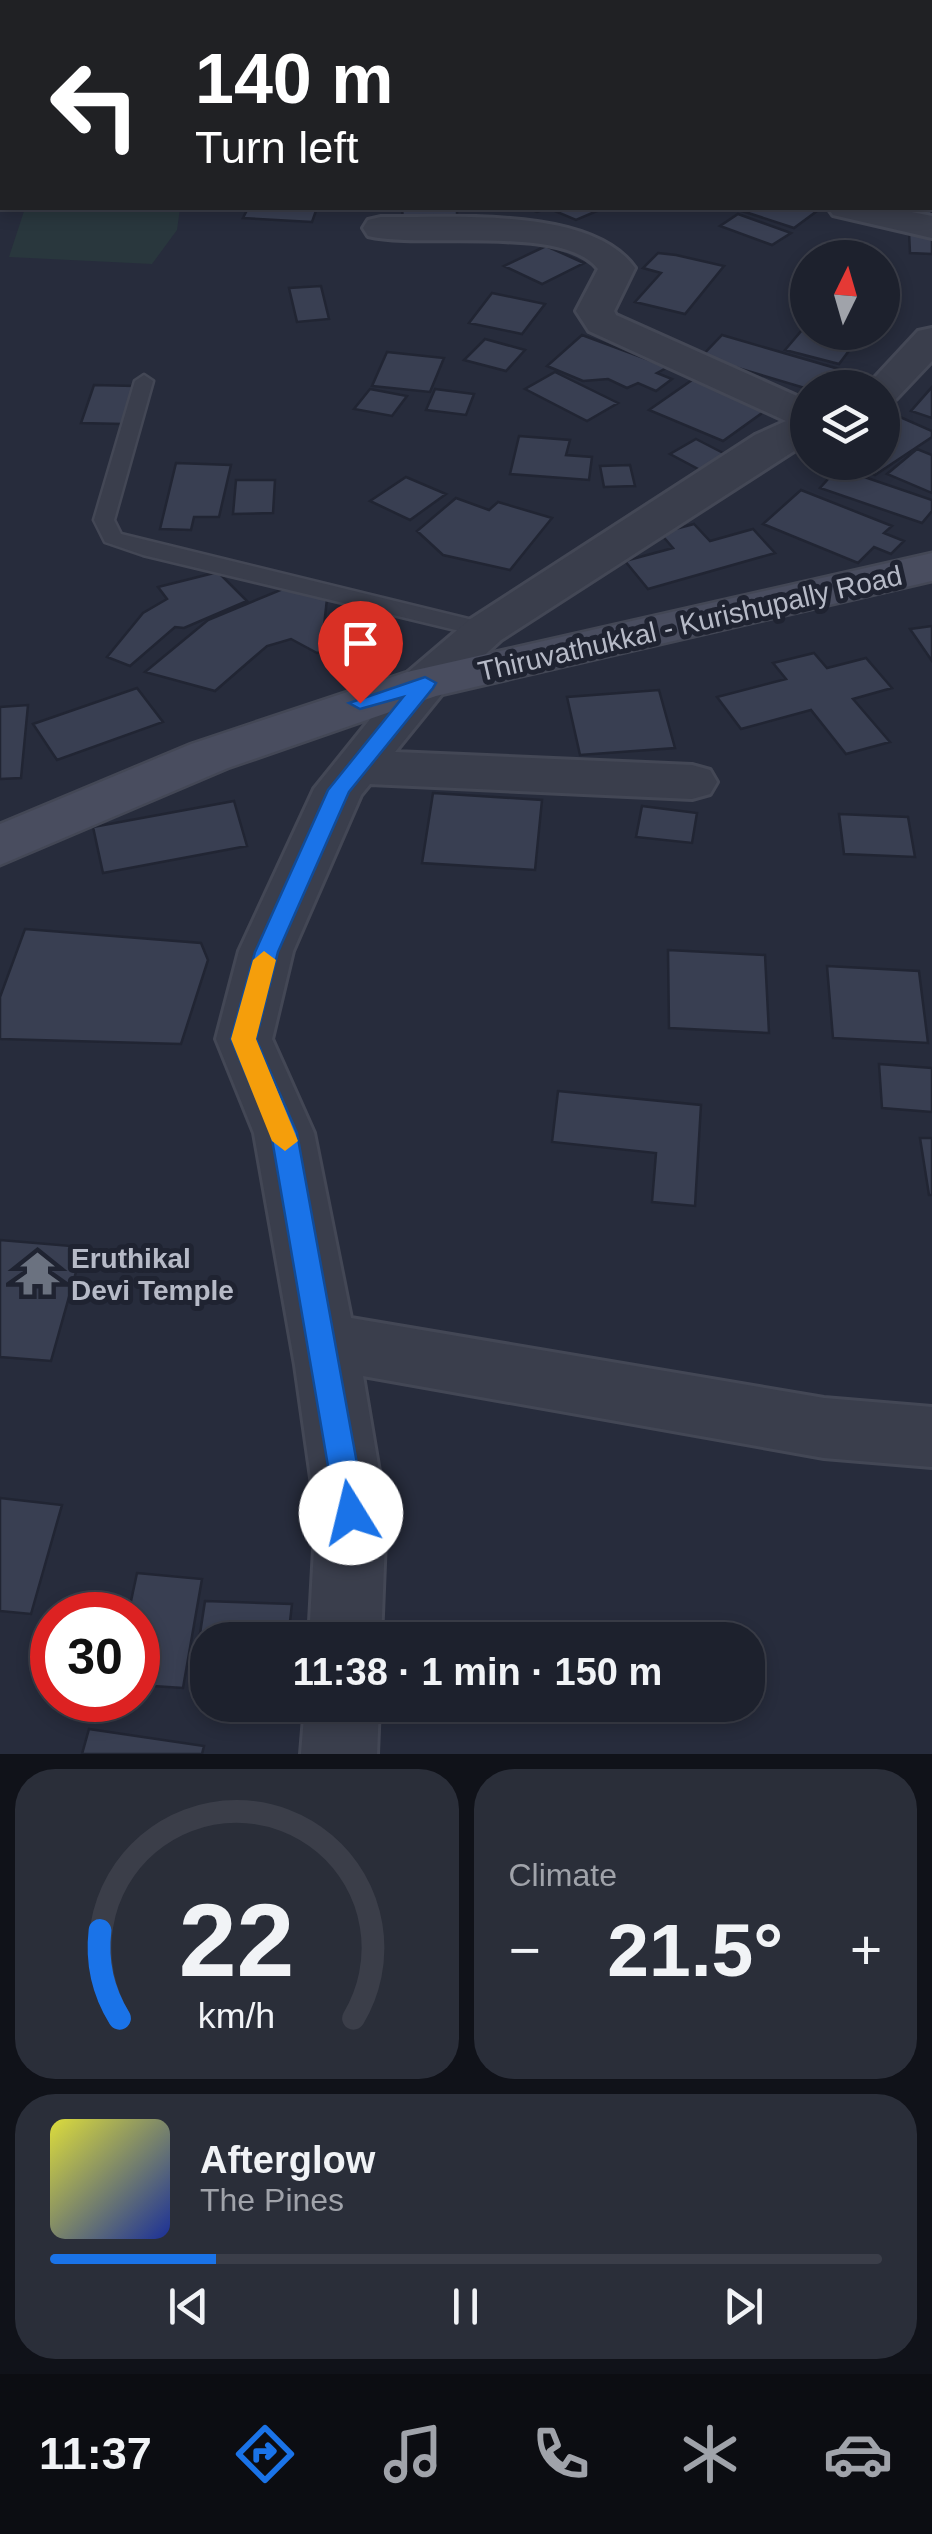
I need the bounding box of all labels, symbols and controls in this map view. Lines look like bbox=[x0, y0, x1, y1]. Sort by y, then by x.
icon: left bbox=[30, 40, 160, 170]
text: 140 m bbox=[195, 40, 393, 118]
text: Turn left bbox=[195, 122, 358, 173]
north arrow bbox=[790, 240, 900, 350]
map controls bbox=[790, 240, 900, 480]
button: layers bbox=[790, 370, 900, 480]
street label: Thiruvathukkal - Kurishupally Road bbox=[475, 560, 905, 687]
pin bbox=[318, 601, 403, 704]
icon: arrive bbox=[333, 616, 388, 671]
place label: Eruthikal Devi Temple bbox=[71, 1243, 234, 1306]
temple icon: Eruthikal Devi Temple bbox=[14, 1250, 62, 1298]
position arrow bbox=[299, 1461, 403, 1565]
speed limit sign: 30 bbox=[30, 1592, 160, 1722]
text: 11:38 · 1 min · 150 m bbox=[293, 1651, 662, 1693]
text: Climate bbox=[509, 1857, 617, 1893]
text: 22 bbox=[179, 1882, 295, 1998]
text: 21.5° bbox=[607, 1908, 783, 1992]
text: − bbox=[509, 1919, 541, 1981]
text: + bbox=[850, 1919, 882, 1981]
text: km/h bbox=[198, 1996, 275, 2036]
text: Afterglow bbox=[200, 2139, 375, 2181]
text: The Pines bbox=[200, 2182, 344, 2218]
icon: previous bbox=[161, 2279, 216, 2334]
icon: pause bbox=[438, 2279, 493, 2334]
icon: next bbox=[716, 2279, 771, 2334]
icon: directions bbox=[230, 2419, 300, 2489]
icon: music bbox=[378, 2419, 448, 2489]
icon: phone bbox=[526, 2419, 596, 2489]
icon: climate bbox=[675, 2419, 745, 2489]
icon: car bbox=[823, 2419, 893, 2489]
text: 11:37 bbox=[39, 2428, 152, 2479]

